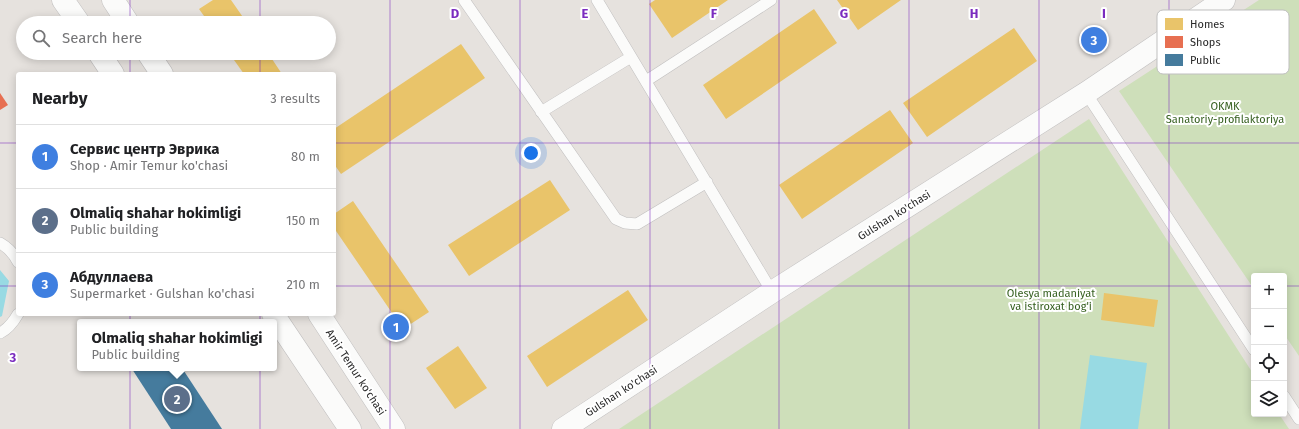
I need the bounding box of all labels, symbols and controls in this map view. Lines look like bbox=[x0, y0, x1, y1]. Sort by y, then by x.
text: D bbox=[451, 6, 460, 21]
text: E bbox=[582, 6, 589, 21]
text: F bbox=[711, 6, 718, 21]
text: G bbox=[840, 6, 848, 21]
text: H bbox=[970, 6, 978, 21]
text: I bbox=[1102, 6, 1106, 21]
legend bbox=[1157, 10, 1289, 74]
search box bbox=[16, 16, 336, 60]
text: Homes bbox=[1190, 18, 1224, 31]
pin: 3 bbox=[1081, 25, 1107, 55]
icon: search bbox=[30, 27, 52, 49]
text: Search here bbox=[62, 29, 142, 47]
text: Shops bbox=[1190, 36, 1221, 49]
text: Public bbox=[1190, 54, 1221, 67]
text: Nearby bbox=[32, 88, 87, 109]
text: 3 results bbox=[270, 91, 320, 106]
park label: OKMK Sanatoriy-profilaktoriya bbox=[1166, 100, 1284, 126]
text: Сервис центр Эврика bbox=[70, 140, 219, 158]
your location bbox=[521, 143, 541, 163]
text: 1 bbox=[42, 149, 48, 164]
text: 80 m bbox=[291, 149, 320, 164]
text: Shop · Amir Temur ko'chasi bbox=[70, 158, 228, 173]
street label: Gulshan ko'chasi bbox=[855, 188, 933, 243]
text: Olmaliq shahar hokimligi bbox=[70, 204, 241, 222]
text: 2 bbox=[42, 213, 48, 228]
text: 150 m bbox=[286, 213, 320, 228]
text: Public building bbox=[70, 222, 158, 237]
text: Абдуллаева bbox=[70, 268, 153, 286]
map controls bbox=[1251, 273, 1287, 417]
button: + bbox=[1251, 273, 1287, 309]
text: 3 bbox=[42, 277, 48, 292]
text: 210 m bbox=[286, 277, 320, 292]
text: Supermarket · Gulshan ko'chasi bbox=[70, 286, 255, 301]
park label: Olesya madaniyat va istiroxat bog'i bbox=[1007, 287, 1095, 313]
button: − bbox=[1251, 309, 1287, 345]
pin: 1 bbox=[383, 312, 409, 342]
popup bbox=[77, 319, 277, 371]
street label: Amir Temur ko'chasi bbox=[323, 327, 388, 418]
text: Olmaliq shahar hokimligi bbox=[91, 329, 263, 347]
button: locate bbox=[1251, 345, 1287, 381]
text: Public building bbox=[91, 347, 180, 362]
text: 3 bbox=[9, 350, 17, 365]
street label: Gulshan ko'chasi bbox=[583, 363, 660, 420]
button: layers bbox=[1251, 381, 1287, 417]
pin: 2 bbox=[164, 384, 190, 414]

